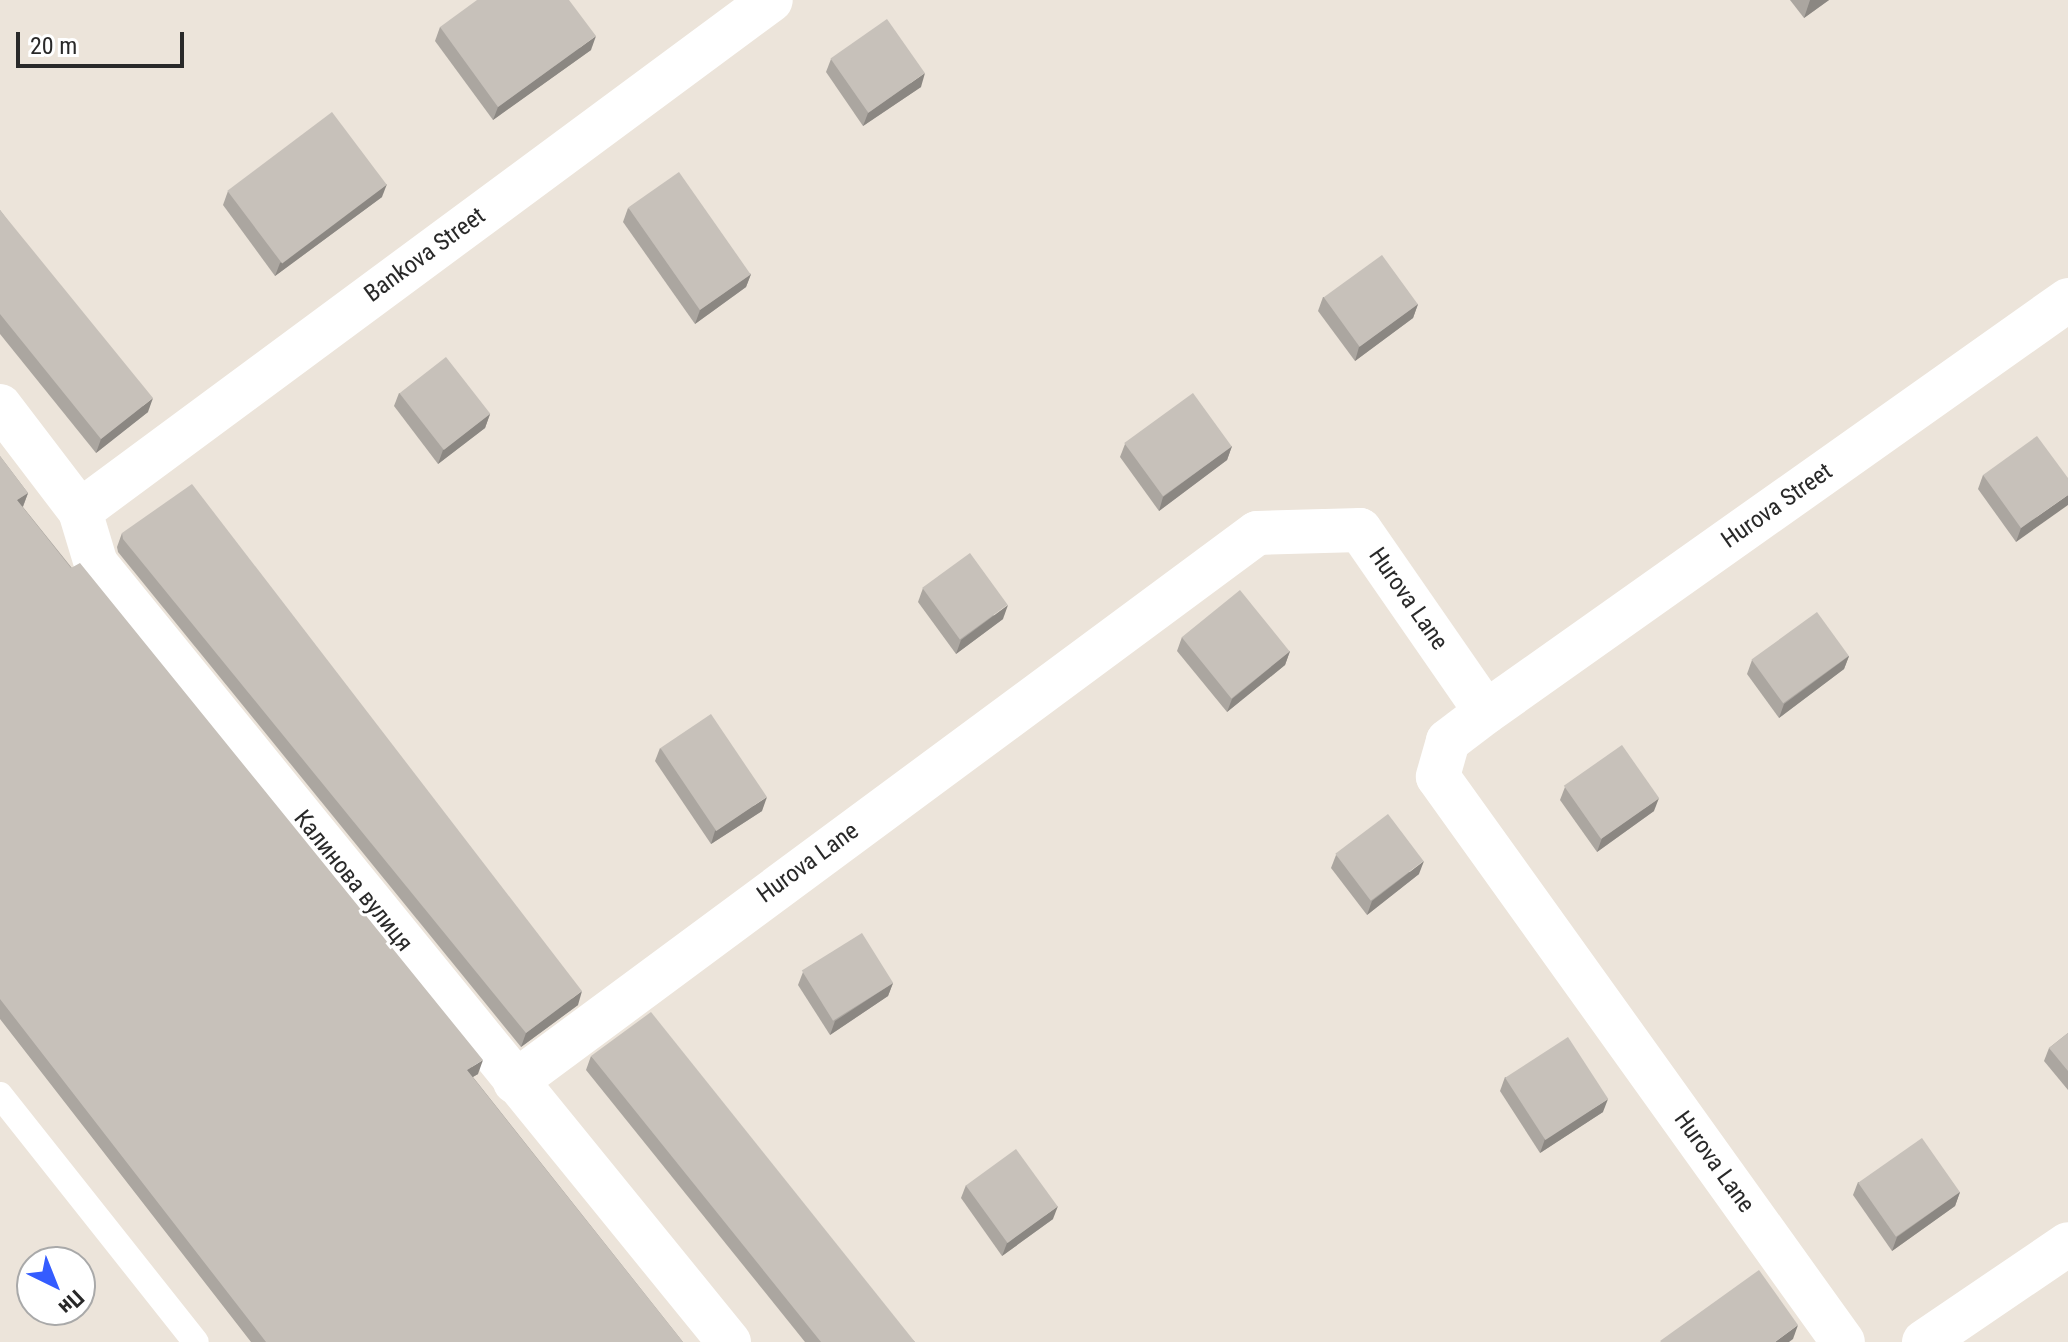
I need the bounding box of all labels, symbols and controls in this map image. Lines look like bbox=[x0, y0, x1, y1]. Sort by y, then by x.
scale bar bbox=[20, 16, 188, 66]
text: 20 m bbox=[30, 32, 77, 60]
street label: Bankova Street bbox=[359, 202, 491, 308]
street label: Hurova Street bbox=[1716, 457, 1838, 555]
street label: Hurova Lane bbox=[1362, 542, 1454, 656]
street label: Калинова вулиця bbox=[287, 805, 419, 957]
street label: Hurova Lane bbox=[752, 817, 864, 909]
street label: Hurova Lane bbox=[1668, 1106, 1760, 1218]
north arrow bbox=[16, 1246, 96, 1326]
text: Пн bbox=[54, 1285, 89, 1320]

